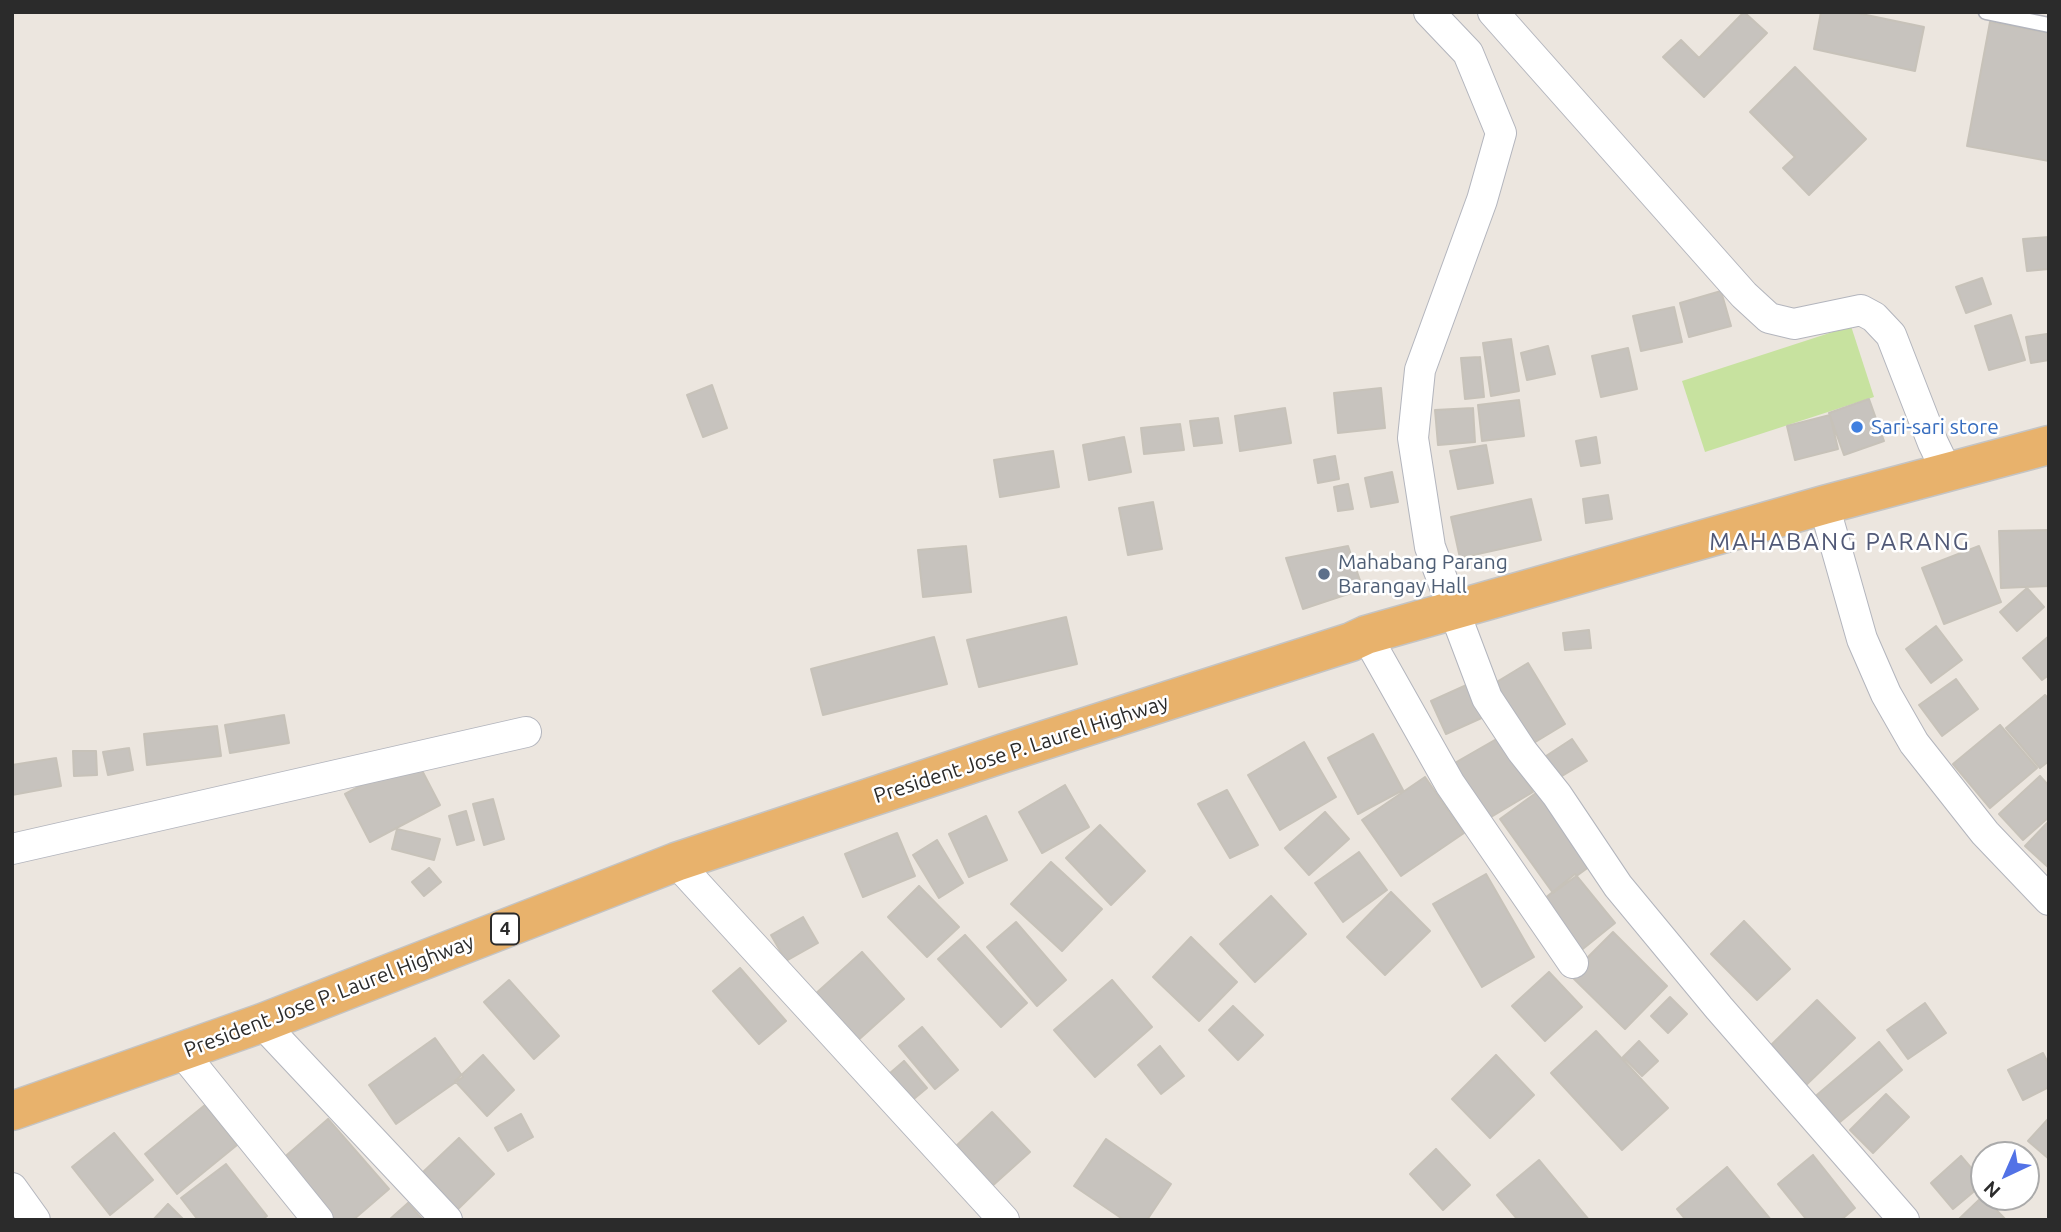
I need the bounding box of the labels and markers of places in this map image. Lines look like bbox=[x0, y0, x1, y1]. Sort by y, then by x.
place label: Sari-sari store bbox=[1871, 414, 1999, 440]
marker: Sari-sari store bbox=[1849, 419, 1865, 435]
place label: Mahabang Parang Barangay Hall bbox=[1338, 549, 1508, 599]
marker: Mahabang Parang Barangay Hall bbox=[1316, 566, 1332, 582]

